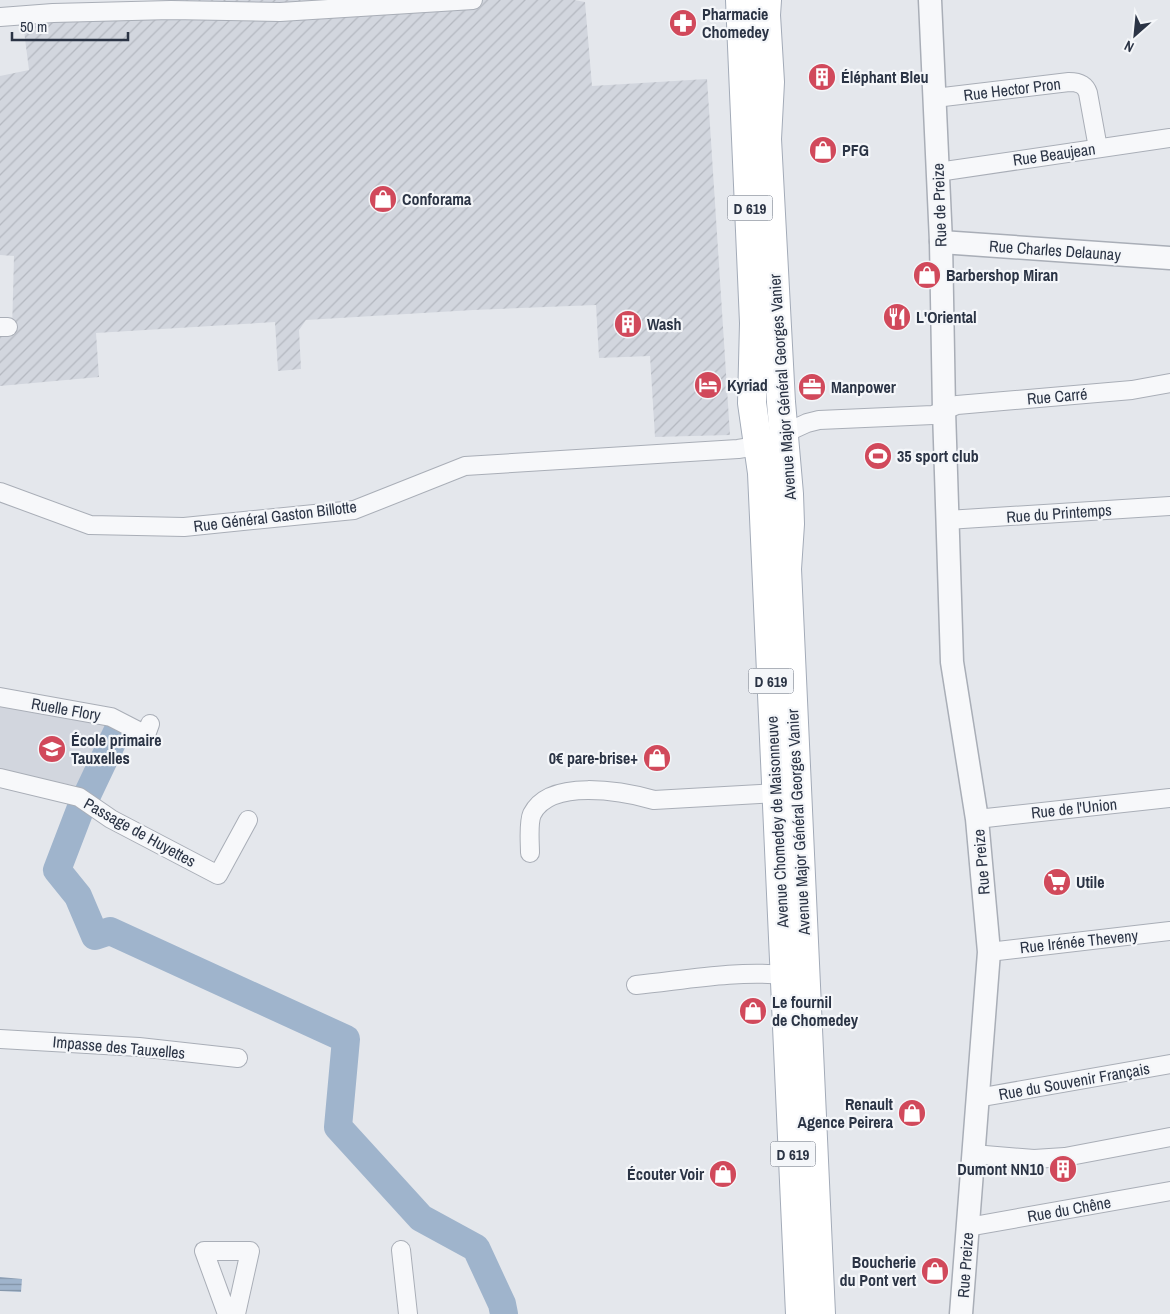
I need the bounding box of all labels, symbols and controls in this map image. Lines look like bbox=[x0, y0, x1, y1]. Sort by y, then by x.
place label: Pharmacie Chomedey bbox=[702, 3, 770, 43]
pharmacy icon: Pharmacie Chomedey bbox=[668, 8, 698, 38]
scale bar bbox=[12, 10, 129, 42]
north arrow bbox=[1110, 10, 1160, 60]
text: 50 m bbox=[20, 16, 47, 37]
text: N bbox=[1121, 37, 1137, 56]
building icon: Éléphant Bleu bbox=[807, 62, 837, 92]
place label: Éléphant Bleu bbox=[841, 66, 929, 88]
street label: Rue Hector Pron bbox=[962, 72, 1062, 106]
shop icon: PFG bbox=[808, 135, 838, 165]
street label: Rue Beaujean bbox=[1011, 137, 1097, 171]
place label: PFG bbox=[842, 139, 869, 161]
street label: Rue de Preize bbox=[927, 163, 951, 247]
shop icon: Conforama bbox=[368, 184, 398, 214]
place label: Conforama bbox=[402, 188, 472, 210]
road number: D 619 bbox=[728, 196, 772, 220]
street label: Rue Charles Delaunay bbox=[988, 234, 1122, 266]
shop icon: Barbershop Miran bbox=[912, 260, 942, 290]
place label: Barbershop Miran bbox=[946, 264, 1058, 286]
street label: Avenue Major Général Georges Vanier bbox=[763, 273, 801, 502]
restaurant icon: L'Oriental bbox=[882, 302, 912, 332]
place label: L'Oriental bbox=[916, 306, 977, 328]
building icon: Wash bbox=[613, 309, 643, 339]
place label: Wash bbox=[647, 313, 682, 335]
hotel icon: Kyriad bbox=[693, 370, 723, 400]
office icon: Manpower bbox=[797, 372, 827, 402]
place label: Kyriad bbox=[727, 374, 768, 396]
place label: Manpower bbox=[831, 376, 897, 398]
street label: Rue Carré bbox=[1026, 382, 1088, 410]
sports icon: 35 sport club bbox=[863, 441, 893, 471]
place label: 35 sport club bbox=[897, 445, 979, 467]
street label: Rue Général Gaston Billotte bbox=[192, 495, 358, 537]
street label: Rue du Printemps bbox=[1005, 498, 1113, 528]
road number: D 619 bbox=[748, 668, 794, 694]
street label: Ruelle Flory bbox=[30, 692, 103, 726]
street label: Avenue Major Général Georges Vanier bbox=[781, 708, 815, 937]
street label: Avenue Chomedey de Maisonneuve bbox=[760, 716, 794, 929]
place label: École primaire Tauxelles bbox=[71, 729, 161, 769]
school or university icon: École primaire Tauxelles bbox=[37, 734, 67, 764]
shop icon: 0€ pare-brise+ bbox=[642, 743, 672, 773]
place label: 0€ pare-brise+ bbox=[549, 747, 638, 769]
street label: Passage de Huyettes bbox=[80, 792, 200, 872]
street label: Rue de l'Union bbox=[1030, 793, 1118, 823]
street label: Rue Preize bbox=[967, 828, 995, 896]
supermarket icon: Utile bbox=[1042, 867, 1072, 897]
place label: Utile bbox=[1076, 871, 1104, 893]
street label: Rue Irénée Theveny bbox=[1019, 924, 1140, 958]
place label: Le fournil de Chomedey bbox=[772, 991, 859, 1031]
shop icon: Le fournil de Chomedey bbox=[738, 996, 768, 1026]
street label: Impasse des Tauxelles bbox=[52, 1030, 186, 1064]
street label: Rue du Souvenir Français bbox=[997, 1057, 1151, 1105]
place label: Renault Agence Peirera bbox=[797, 1093, 894, 1133]
shop icon: Renault Agence Peirera bbox=[897, 1098, 927, 1128]
road number: D 619 bbox=[770, 1142, 816, 1166]
building icon: Dumont NN10 bbox=[1048, 1154, 1078, 1184]
place label: Dumont NN10 bbox=[957, 1158, 1044, 1180]
shop icon: Écouter Voir bbox=[708, 1159, 738, 1189]
place label: Écouter Voir bbox=[627, 1163, 705, 1185]
street label: Rue du Chêne bbox=[1025, 1191, 1113, 1227]
street label: Rue Preize bbox=[952, 1231, 978, 1299]
place label: Boucherie du Pont vert bbox=[839, 1251, 917, 1291]
shop icon: Boucherie du Pont vert bbox=[920, 1256, 950, 1286]

